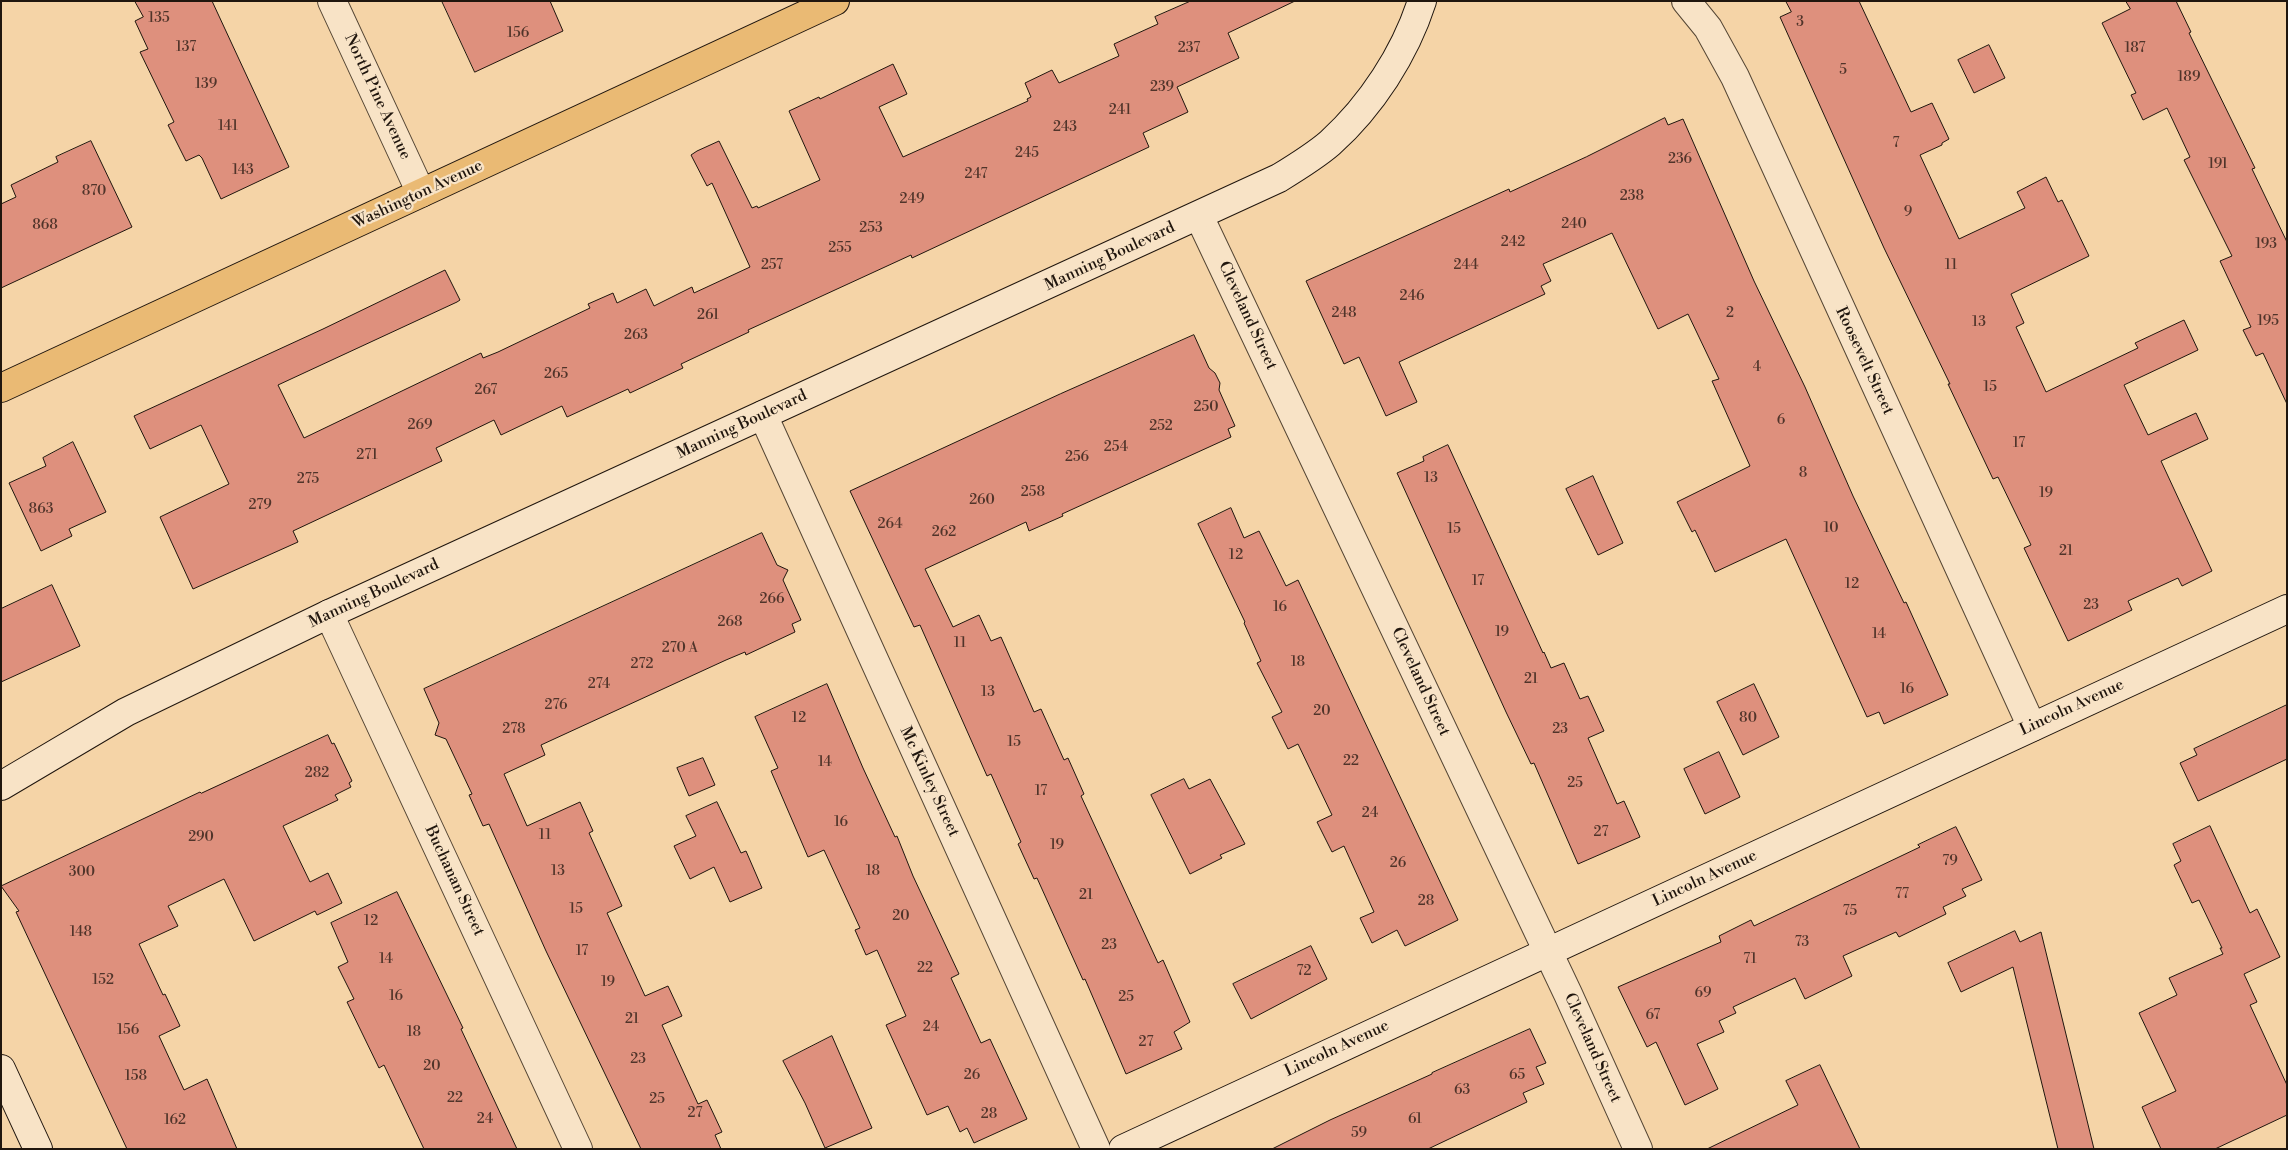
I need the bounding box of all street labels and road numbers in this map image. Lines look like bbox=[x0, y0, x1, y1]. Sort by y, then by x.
street label: North Pine Avenue bbox=[339, 31, 415, 163]
street label: Washington Avenue bbox=[350, 156, 486, 234]
street label: Manning Boulevard bbox=[1042, 218, 1178, 296]
street label: Cleveland Street bbox=[1213, 259, 1281, 373]
street label: Roosevelt Street bbox=[1831, 304, 1897, 418]
street label: Manning Boulevard bbox=[674, 386, 810, 464]
street label: Manning Boulevard bbox=[306, 555, 442, 633]
street label: Cleveland Street bbox=[1386, 625, 1454, 739]
street label: Lincoln Avenue bbox=[2017, 675, 2127, 741]
street label: Mc Kinley Street bbox=[895, 724, 963, 840]
street label: Buchanan Street bbox=[420, 823, 488, 939]
street label: Lincoln Avenue bbox=[1650, 846, 1760, 912]
street label: Cleveland Street bbox=[1559, 990, 1625, 1106]
street label: Lincoln Avenue bbox=[1282, 1016, 1392, 1082]

